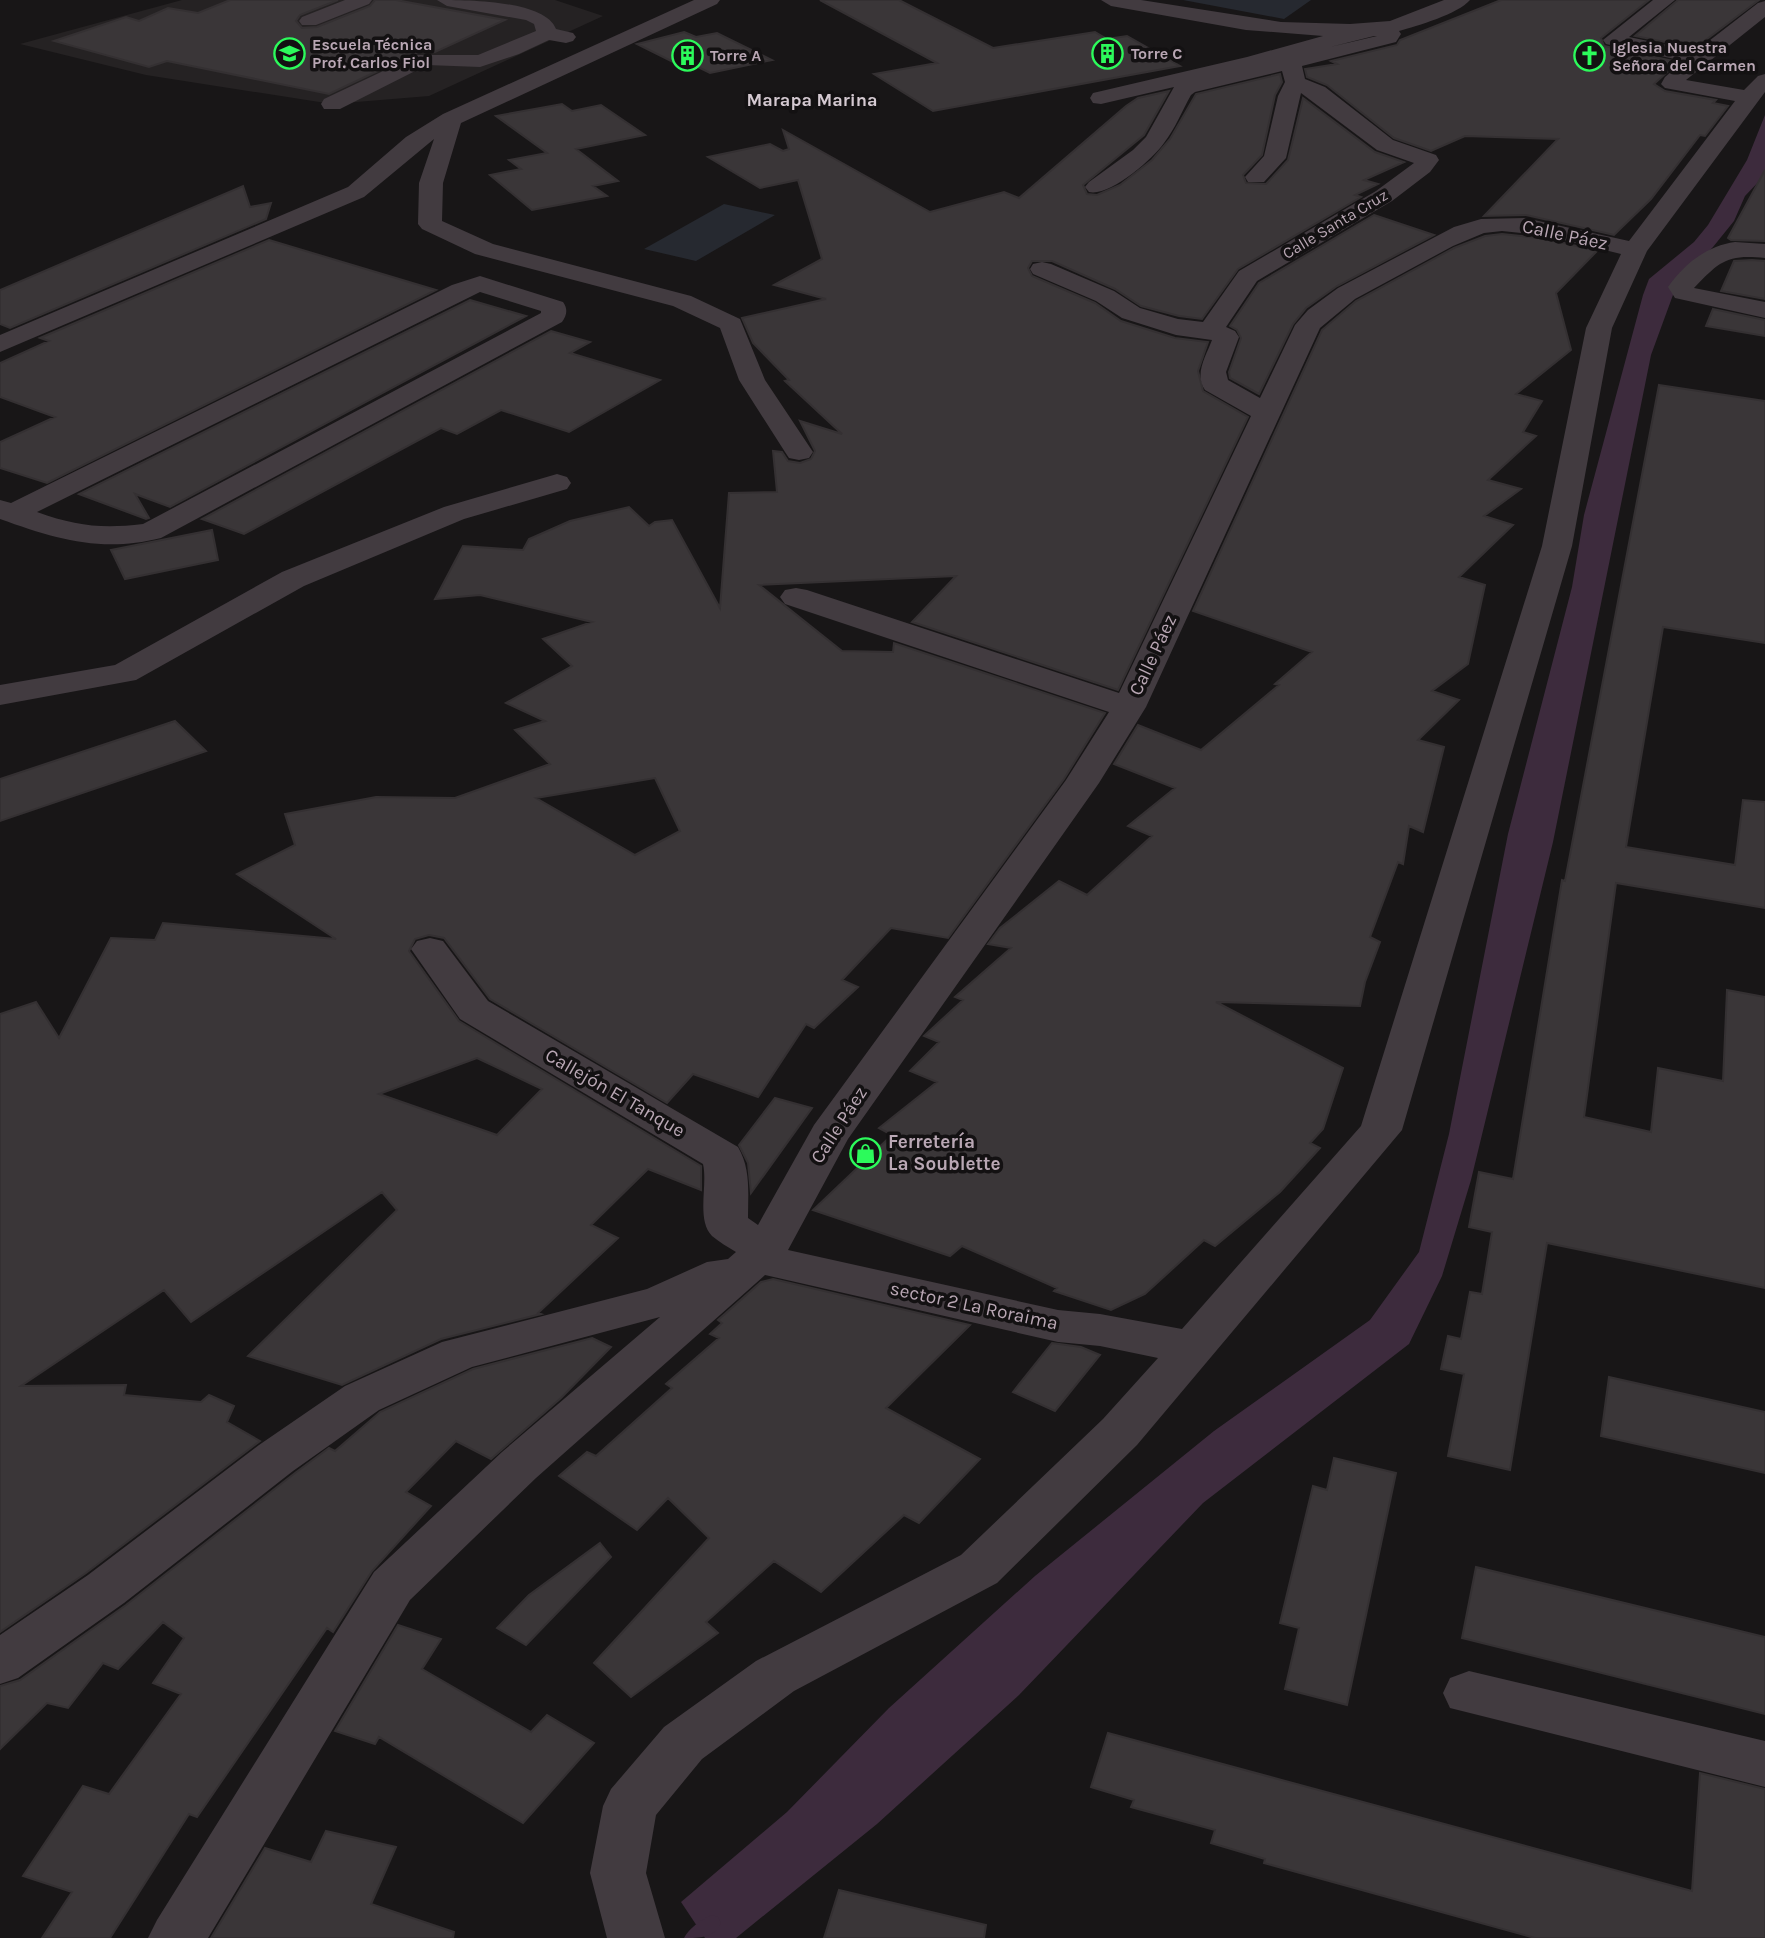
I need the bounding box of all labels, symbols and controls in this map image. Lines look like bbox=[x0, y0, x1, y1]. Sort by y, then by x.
place label: Escuela Técnica Prof. Carlos Fiol bbox=[312, 35, 432, 72]
school or university icon: Escuela Técnica Prof. Carlos Fiol bbox=[272, 36, 306, 70]
building icon: Torre C bbox=[1091, 36, 1125, 70]
building icon: Torre A bbox=[670, 38, 704, 72]
place label: Iglesia Nuestra Señora del Carmen bbox=[1612, 38, 1756, 75]
church icon: Iglesia Nuestra Señora del Carmen bbox=[1572, 39, 1606, 73]
place label: Torre C bbox=[1131, 44, 1182, 63]
place label: Torre A bbox=[710, 46, 761, 65]
district label: Marapa Marina bbox=[747, 89, 877, 111]
street label: Calle Santa Cruz bbox=[1279, 185, 1391, 263]
street label: Calle Páez bbox=[1520, 215, 1610, 255]
street label: Calle Páez bbox=[1125, 611, 1181, 699]
street label: Callejón El Tanque bbox=[541, 1044, 689, 1142]
street label: Calle Páez bbox=[806, 1083, 872, 1167]
place label: Ferretería La Soublette bbox=[888, 1131, 1001, 1175]
shop icon: Ferretería La Soublette bbox=[848, 1136, 882, 1170]
street label: sector 2 La Roraima bbox=[888, 1277, 1060, 1335]

